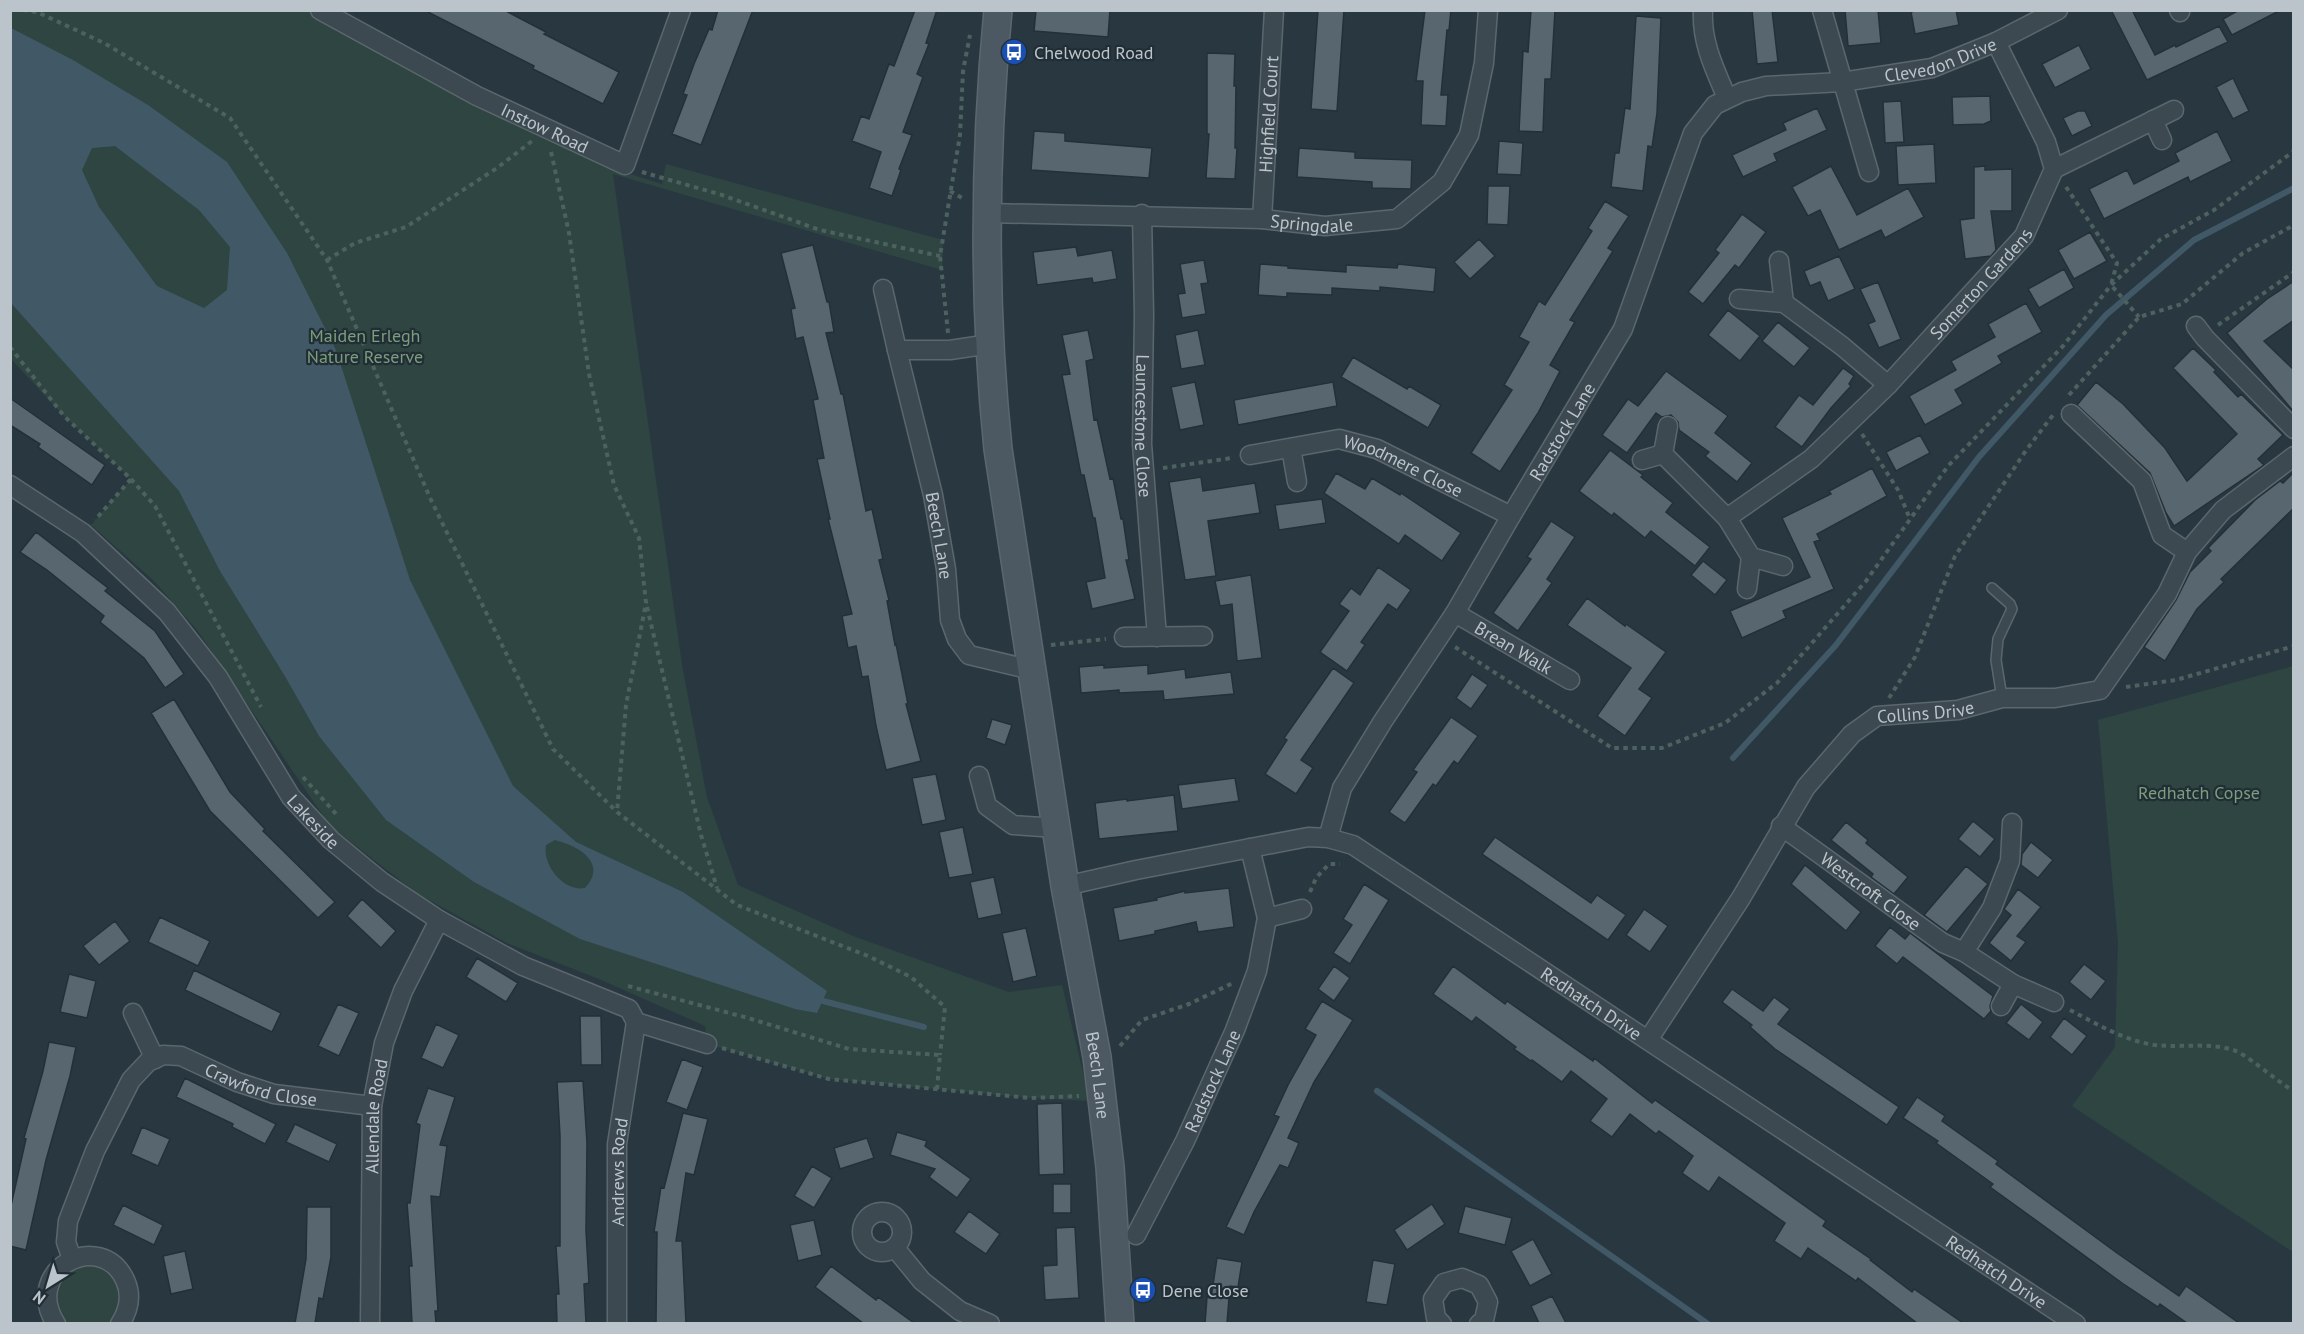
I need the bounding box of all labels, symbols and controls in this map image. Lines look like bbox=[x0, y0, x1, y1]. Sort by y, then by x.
street label: Clevedon Drive bbox=[1883, 32, 2000, 87]
bus stop icon: Chelwood Road bbox=[999, 37, 1029, 67]
place label: Chelwood Road bbox=[1034, 41, 1153, 64]
street label: Highfield Court bbox=[1253, 55, 1283, 173]
street label: Instow Road bbox=[498, 97, 592, 158]
street label: Springdale bbox=[1269, 209, 1354, 238]
street label: Somerton Gardens bbox=[1924, 225, 2037, 344]
park label: Maiden Erlegh Nature Reserve bbox=[307, 324, 423, 368]
street label: Launcestone Close bbox=[1130, 354, 1158, 498]
street label: Radstock Lane bbox=[1524, 378, 1600, 484]
street label: Woodmere Close bbox=[1341, 429, 1467, 502]
street label: Beech Lane bbox=[921, 490, 958, 580]
street label: Brean Walk bbox=[1471, 616, 1557, 679]
street label: Collins Drive bbox=[1876, 695, 1977, 727]
park label: Redhatch Copse bbox=[2138, 781, 2260, 804]
street label: Lakeside bbox=[283, 789, 344, 854]
street label: Westcroft Close bbox=[1816, 847, 1926, 935]
street label: Redhatch Drive bbox=[1537, 961, 1646, 1045]
street label: Radstock Lane bbox=[1179, 1026, 1245, 1136]
street label: Beech Lane bbox=[1081, 1029, 1116, 1120]
street label: Crawford Close bbox=[201, 1057, 318, 1111]
street label: Allendale Road bbox=[360, 1057, 392, 1174]
street label: Andrews Road bbox=[605, 1116, 632, 1226]
street label: Redhatch Drive bbox=[1942, 1230, 2052, 1313]
north arrow bbox=[18, 1256, 78, 1316]
bus stop icon: Dene Close bbox=[1128, 1275, 1158, 1305]
place label: Dene Close bbox=[1162, 1279, 1249, 1302]
text: N bbox=[29, 1287, 49, 1309]

